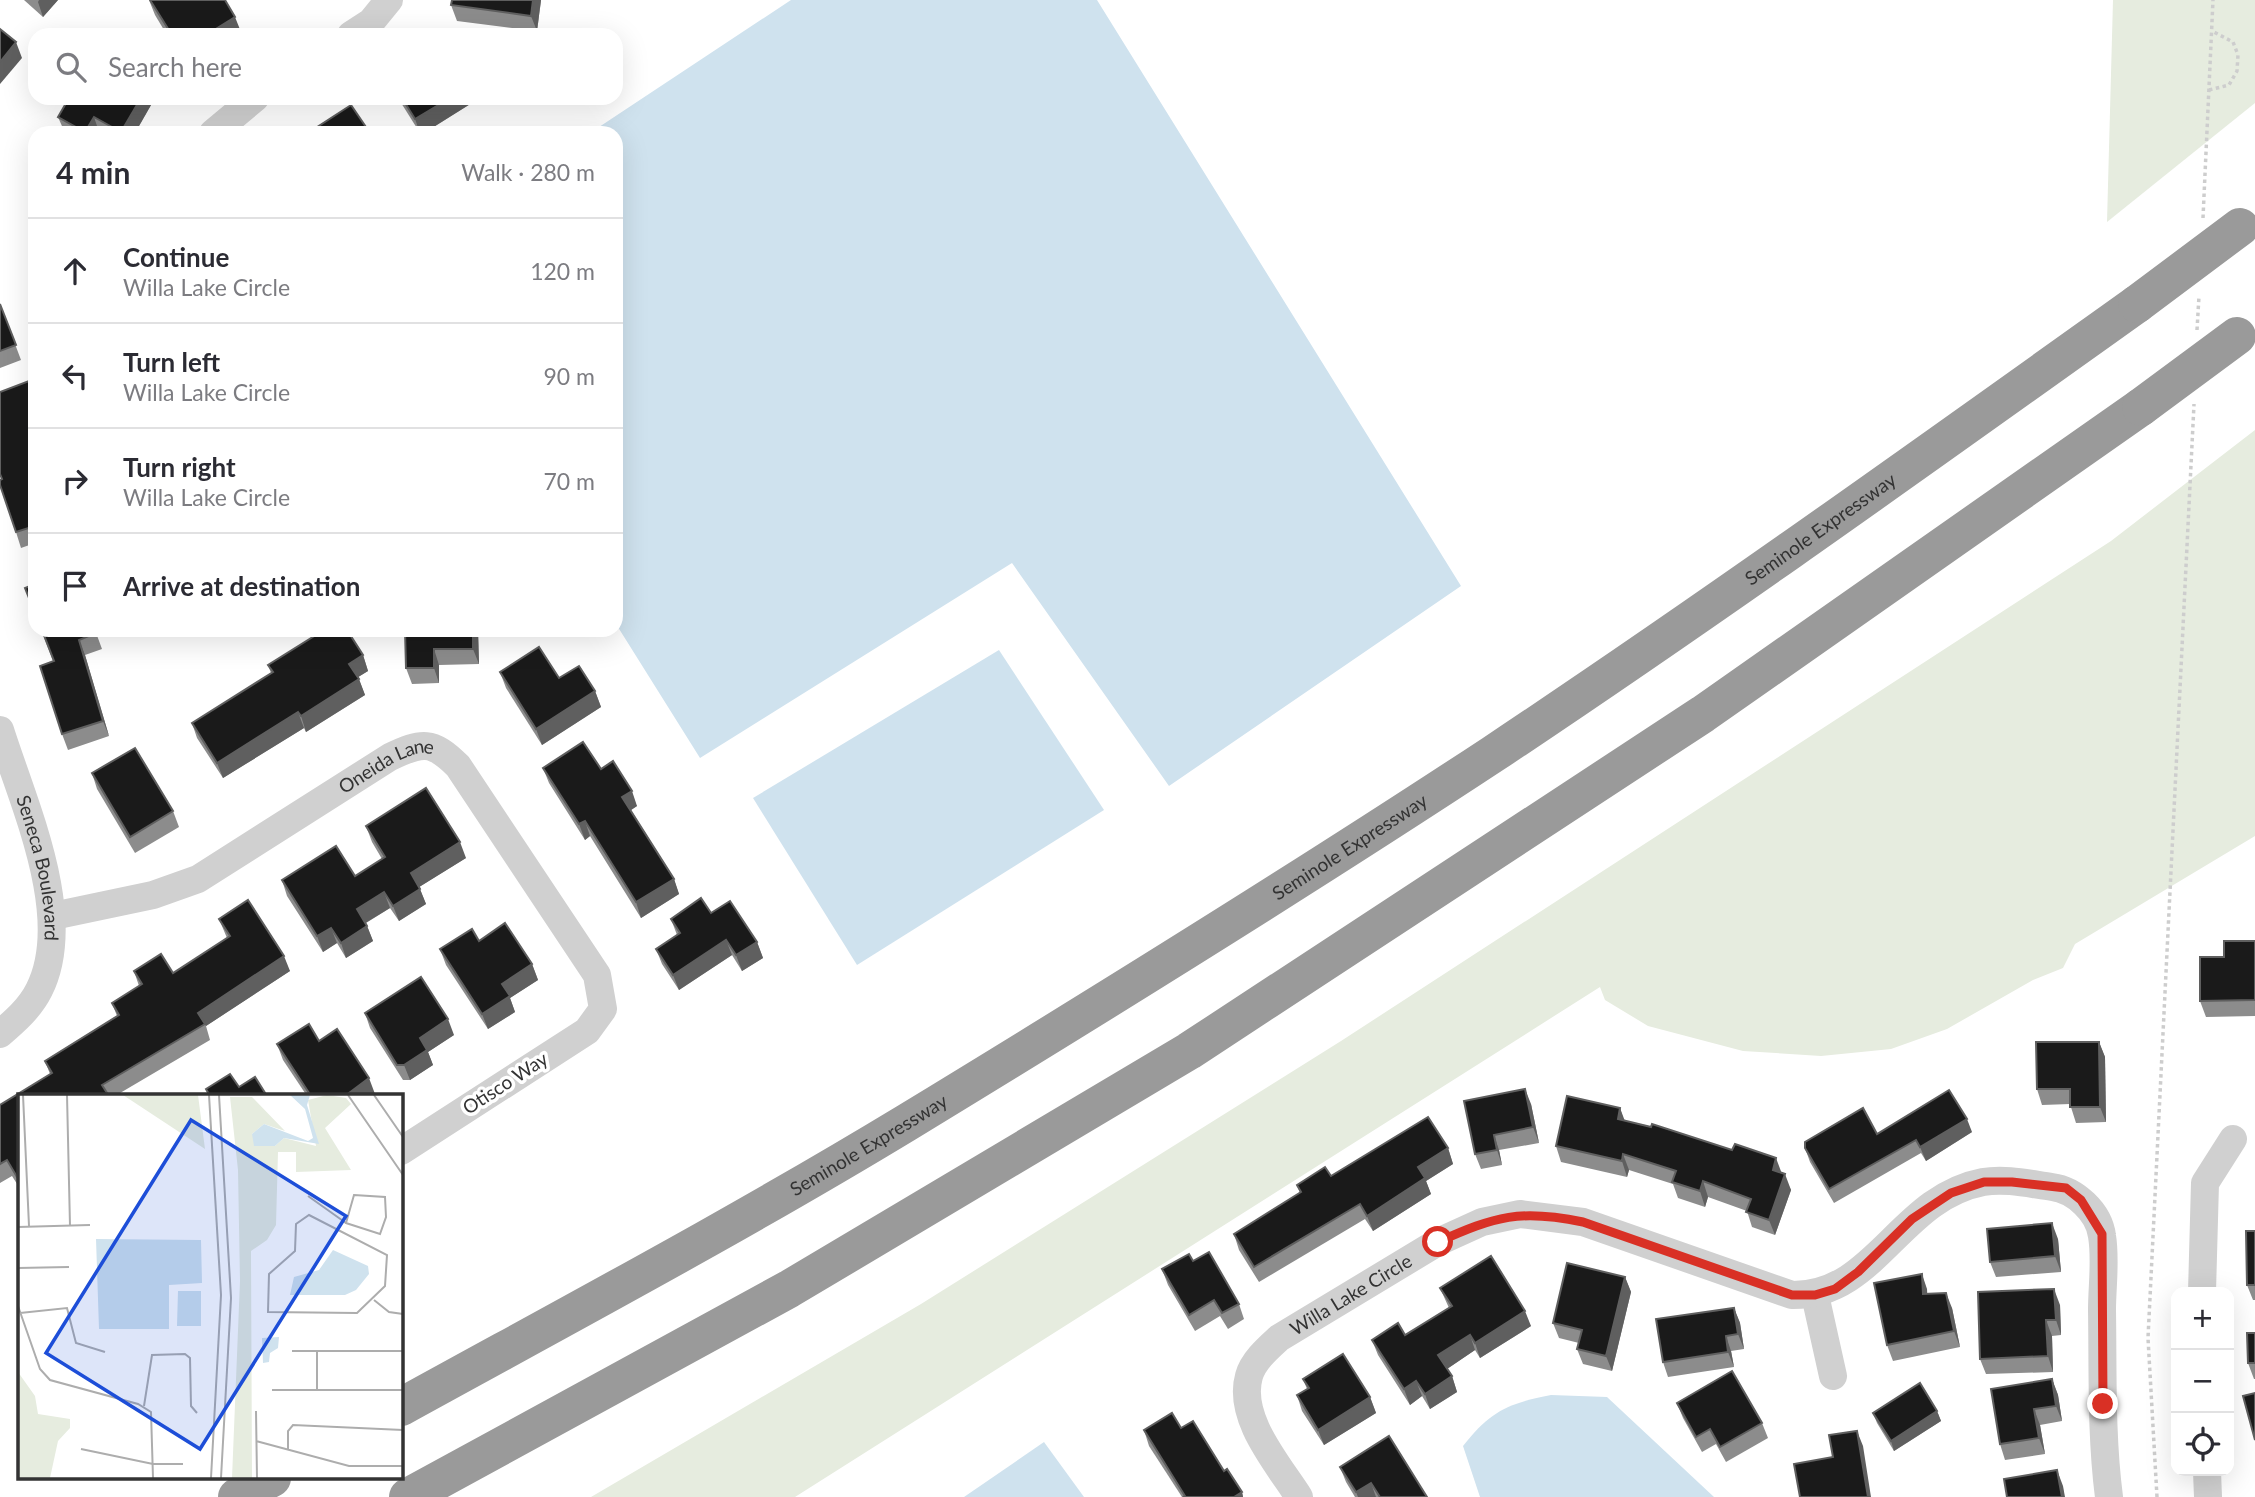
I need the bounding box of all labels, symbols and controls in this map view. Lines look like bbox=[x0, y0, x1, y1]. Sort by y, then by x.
search box bbox=[28, 28, 623, 105]
icon: search bbox=[52, 48, 90, 86]
text: Search here bbox=[108, 51, 242, 83]
text: 4 min bbox=[56, 154, 130, 190]
text: Walk · 280 m bbox=[461, 158, 595, 186]
text: Continue bbox=[123, 241, 229, 273]
icon: ahead bbox=[56, 252, 94, 290]
text: 120 m bbox=[530, 257, 595, 285]
text: Willa Lake Circle bbox=[123, 273, 290, 301]
text: Turn left bbox=[123, 346, 220, 378]
icon: left bbox=[56, 357, 94, 395]
text: 90 m bbox=[544, 362, 595, 390]
text: Willa Lake Circle bbox=[123, 378, 290, 406]
text: Turn right bbox=[123, 451, 236, 483]
icon: right bbox=[56, 462, 94, 500]
text: 70 m bbox=[544, 467, 595, 495]
street label: Seminole Expressway bbox=[1740, 467, 1900, 590]
text: Willa Lake Circle bbox=[123, 483, 290, 511]
icon: arrive bbox=[56, 567, 94, 605]
text: Arrive at destination bbox=[123, 570, 360, 602]
street label: Oneida Lane bbox=[334, 734, 436, 798]
street label: Seminole Expressway bbox=[1268, 788, 1431, 904]
street label: Seneca Boulevard bbox=[12, 792, 64, 941]
street label: Otisco Way bbox=[458, 1046, 552, 1119]
street label: Seminole Expressway bbox=[785, 1089, 951, 1200]
inset map bbox=[18, 1094, 402, 1480]
route start bbox=[1422, 1226, 1453, 1257]
street label: Willa Lake Circle bbox=[1285, 1249, 1416, 1340]
map controls bbox=[2171, 1287, 2234, 1476]
button: + bbox=[2171, 1287, 2234, 1350]
button: − bbox=[2171, 1350, 2234, 1413]
route end bbox=[2087, 1388, 2118, 1419]
button: locate bbox=[2171, 1413, 2234, 1476]

